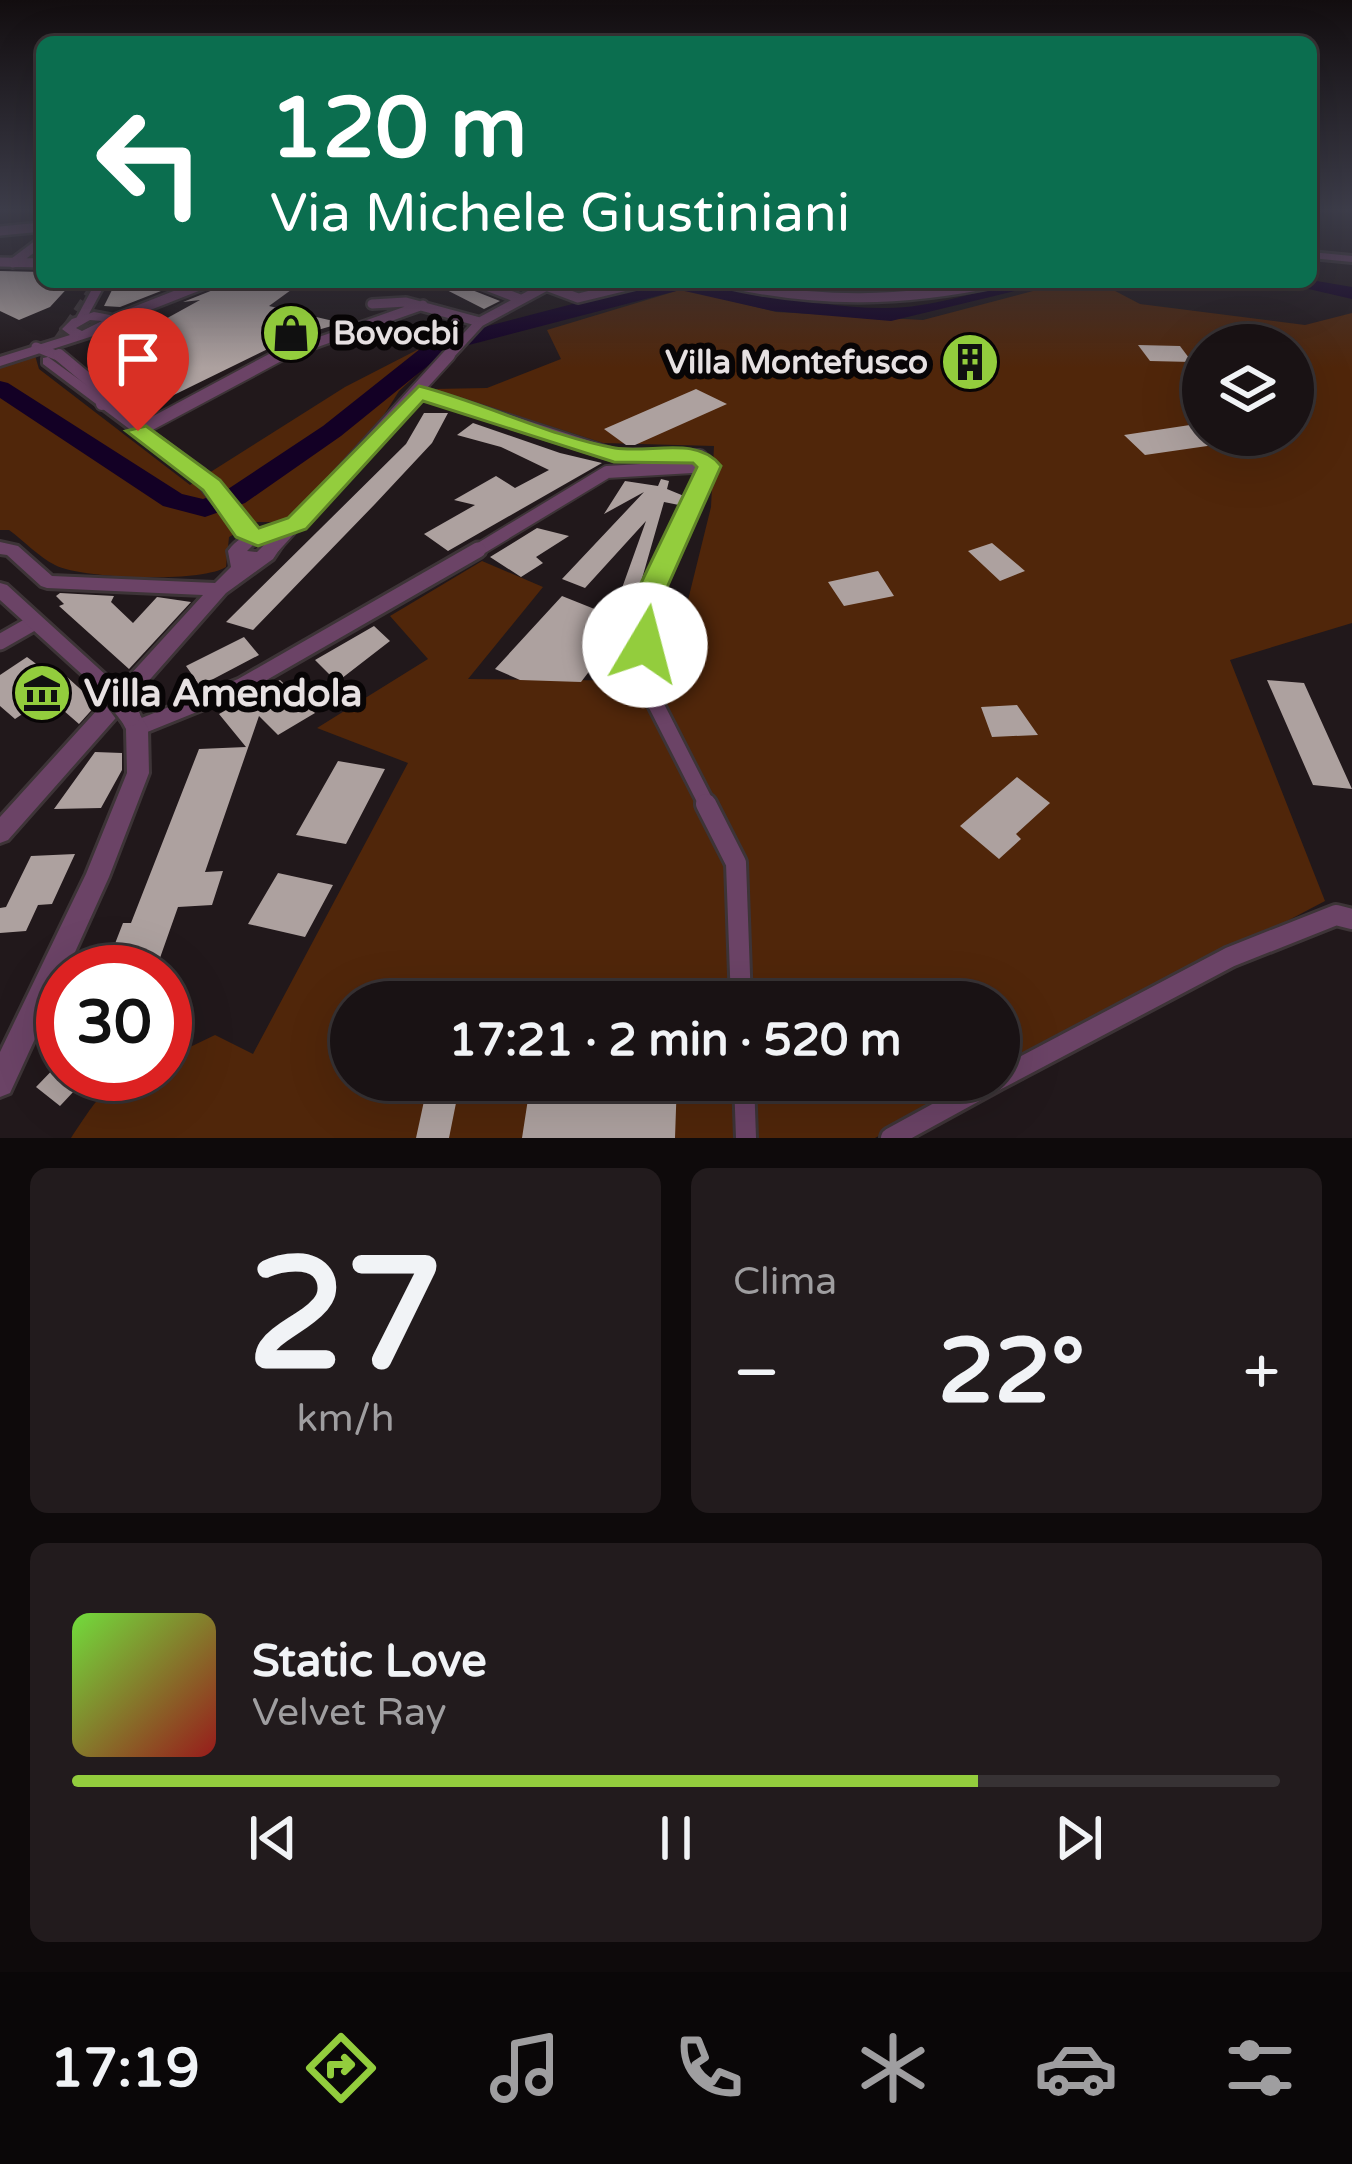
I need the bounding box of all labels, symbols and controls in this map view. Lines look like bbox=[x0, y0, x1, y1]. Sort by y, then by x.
text: 120 m bbox=[270, 79, 527, 180]
icon: left bbox=[72, 84, 228, 240]
text: Via Michele Giustiniani bbox=[270, 181, 850, 246]
shop icon: Bovocbi bbox=[260, 302, 322, 364]
pin bbox=[87, 308, 189, 431]
place label: Bovocbi bbox=[333, 314, 460, 353]
map controls bbox=[1182, 324, 1314, 456]
button: layers bbox=[1182, 324, 1314, 456]
icon: arrive bbox=[105, 326, 171, 392]
building icon: Villa Montefusco bbox=[939, 331, 1001, 393]
place label: Villa Montefusco bbox=[665, 343, 928, 382]
position arrow bbox=[582, 582, 708, 708]
museum icon: Villa Amendola bbox=[11, 662, 73, 724]
place label: Villa Amendola bbox=[84, 670, 362, 717]
speed limit sign: 30 bbox=[36, 945, 192, 1101]
text: 17:21 · 2 min · 520 m bbox=[449, 1014, 901, 1068]
text: 27 bbox=[248, 1223, 443, 1411]
text: Clima bbox=[733, 1258, 837, 1305]
text: 22° bbox=[938, 1318, 1085, 1427]
text: − bbox=[733, 1333, 780, 1413]
text: + bbox=[1243, 1333, 1280, 1413]
text: km/h bbox=[296, 1395, 395, 1442]
text: Static Love bbox=[252, 1635, 487, 1689]
text: Velvet Ray bbox=[252, 1689, 447, 1736]
icon: previous bbox=[240, 1805, 306, 1871]
icon: pause bbox=[643, 1805, 709, 1871]
icon: next bbox=[1046, 1805, 1112, 1871]
icon: directions bbox=[299, 2026, 383, 2110]
icon: music bbox=[483, 2026, 567, 2110]
icon: phone bbox=[667, 2026, 751, 2110]
icon: climate bbox=[851, 2026, 935, 2110]
icon: car bbox=[1034, 2026, 1118, 2110]
icon: filters bbox=[1218, 2026, 1302, 2110]
text: 17:19 bbox=[50, 2036, 200, 2101]

